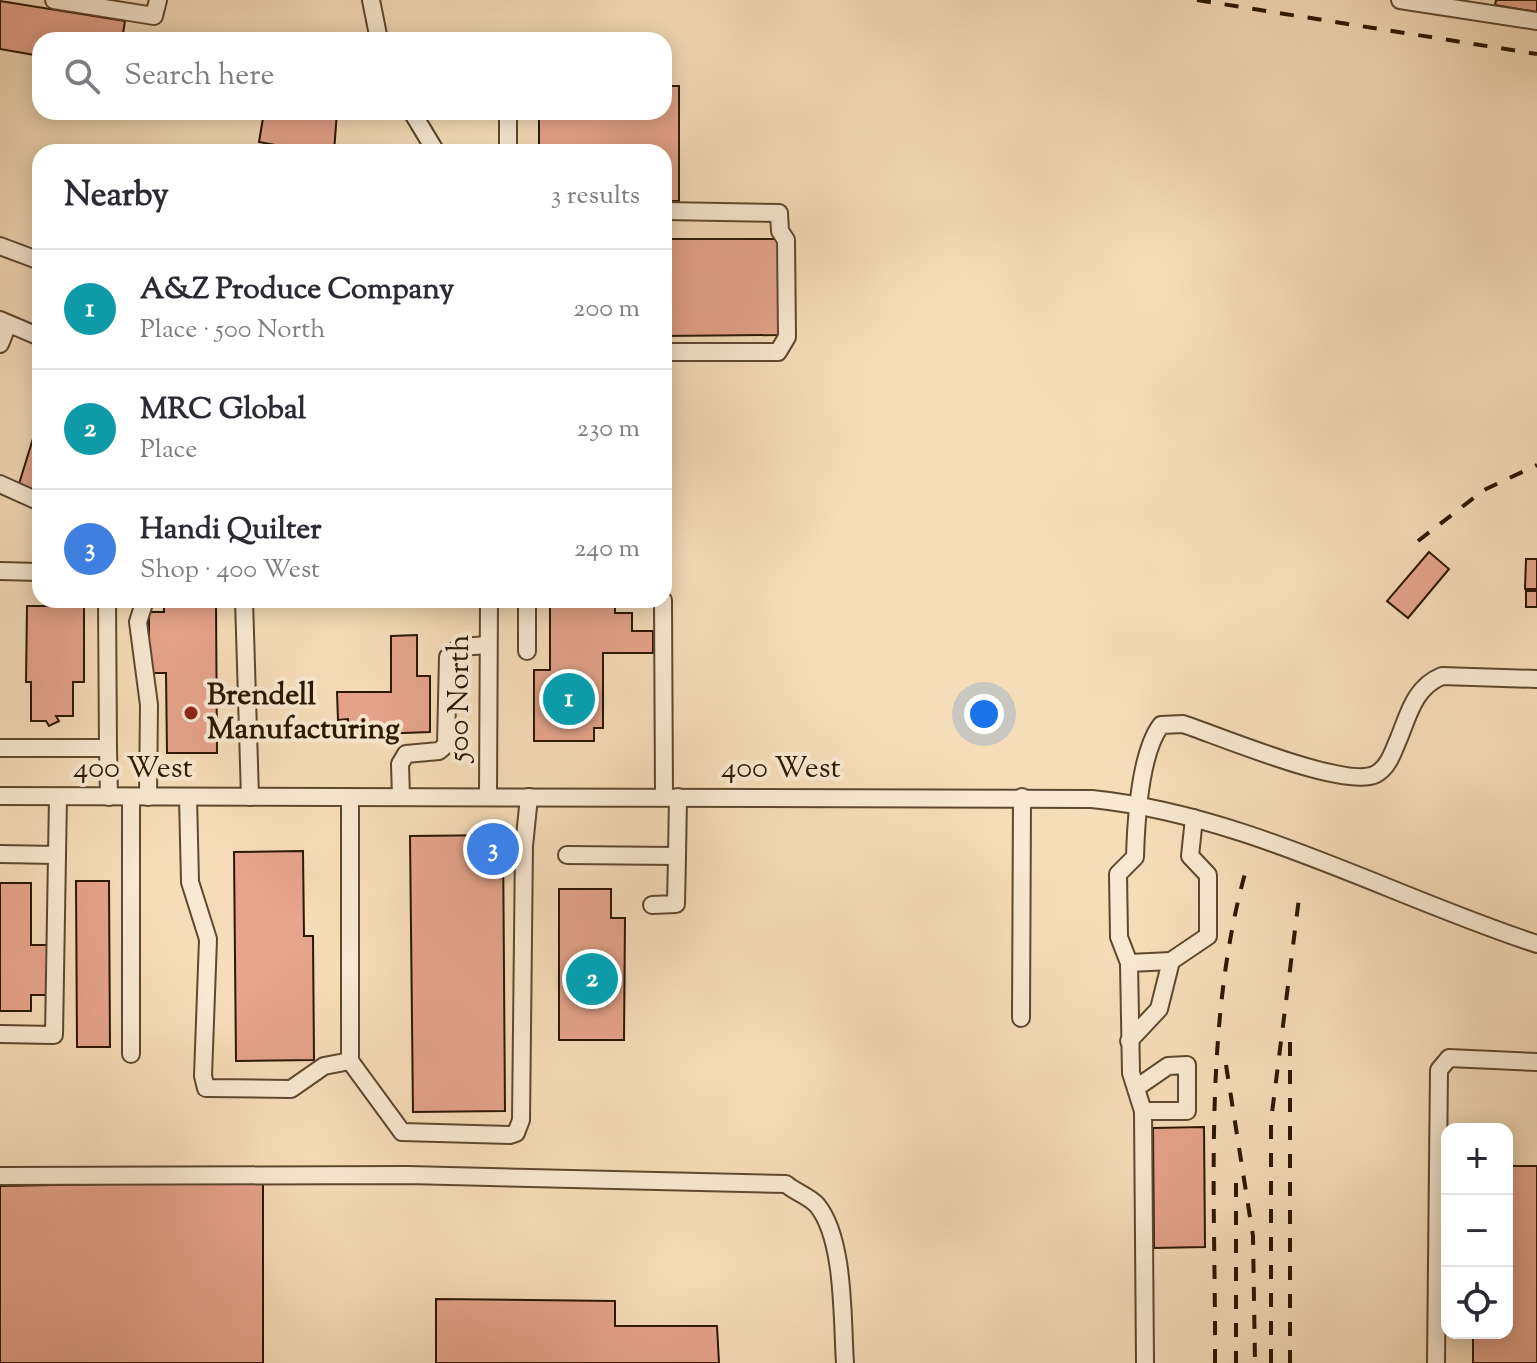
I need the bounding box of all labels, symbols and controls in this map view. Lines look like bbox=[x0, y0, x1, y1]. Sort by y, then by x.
search box bbox=[32, 32, 672, 120]
icon: search bbox=[60, 54, 104, 98]
text: Search here bbox=[124, 55, 274, 98]
text: Nearby bbox=[64, 172, 169, 221]
text: 3 results bbox=[551, 178, 640, 215]
text: A&Z Produce Company bbox=[140, 269, 454, 312]
text: 1 bbox=[86, 291, 94, 328]
text: 200 m bbox=[573, 291, 640, 328]
text: Place · 500 North bbox=[140, 312, 325, 349]
text: MRC Global bbox=[140, 389, 306, 432]
text: 2 bbox=[84, 411, 96, 448]
text: 230 m bbox=[577, 411, 640, 448]
text: Place bbox=[140, 432, 197, 469]
text: Handi Quilter bbox=[140, 509, 321, 552]
text: 3 bbox=[85, 531, 95, 568]
text: 240 m bbox=[574, 531, 640, 568]
text: Shop · 400 West bbox=[140, 552, 320, 589]
street label: 500 North bbox=[439, 634, 482, 764]
pin: 1 bbox=[543, 669, 595, 729]
place label: Brendell Manufacturing bbox=[207, 675, 400, 752]
your location bbox=[964, 694, 1004, 734]
marker: Brendell Manufacturing bbox=[182, 704, 200, 722]
street label: 400 West bbox=[73, 748, 193, 791]
street label: 400 West bbox=[721, 748, 841, 791]
pin: 3 bbox=[467, 819, 519, 879]
pin: 2 bbox=[566, 949, 618, 1009]
map controls bbox=[1441, 1123, 1513, 1339]
button: + bbox=[1441, 1123, 1513, 1195]
button: − bbox=[1441, 1195, 1513, 1267]
button: locate bbox=[1441, 1267, 1513, 1339]

